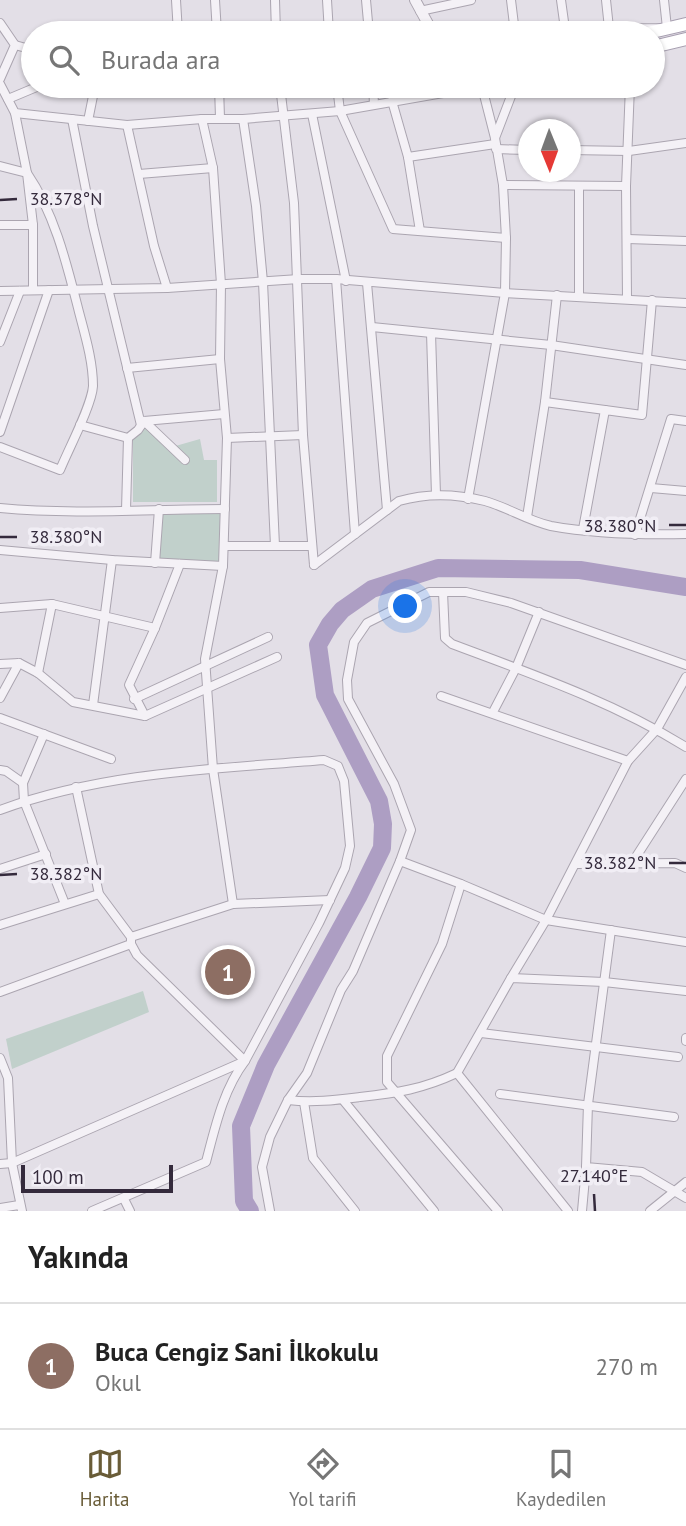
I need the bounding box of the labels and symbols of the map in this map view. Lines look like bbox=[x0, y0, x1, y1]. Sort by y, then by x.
north arrow bbox=[518, 119, 581, 182]
text: 38.378°N bbox=[30, 187, 102, 210]
text: 38.380°N bbox=[584, 514, 656, 537]
text: 38.380°N bbox=[30, 525, 102, 548]
your location bbox=[388, 589, 422, 623]
text: 38.382°N bbox=[584, 851, 656, 874]
text: 38.382°N bbox=[30, 862, 102, 885]
pin: 1 bbox=[205, 946, 251, 998]
scale bar bbox=[21, 1162, 173, 1194]
text: 27.140°E bbox=[560, 1164, 628, 1187]

